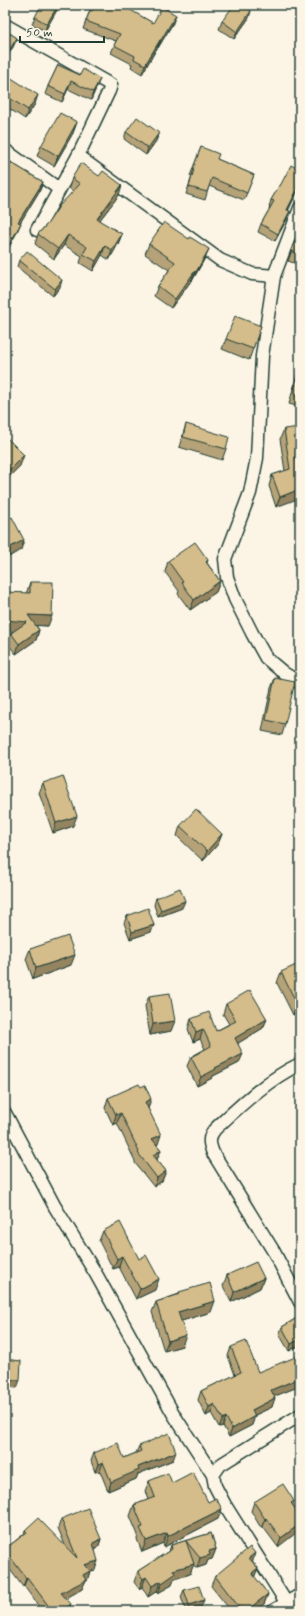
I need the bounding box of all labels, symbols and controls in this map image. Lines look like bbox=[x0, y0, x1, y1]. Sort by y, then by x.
scale bar bbox=[20, 18, 104, 44]
text: 50 m bbox=[26, 25, 53, 41]

